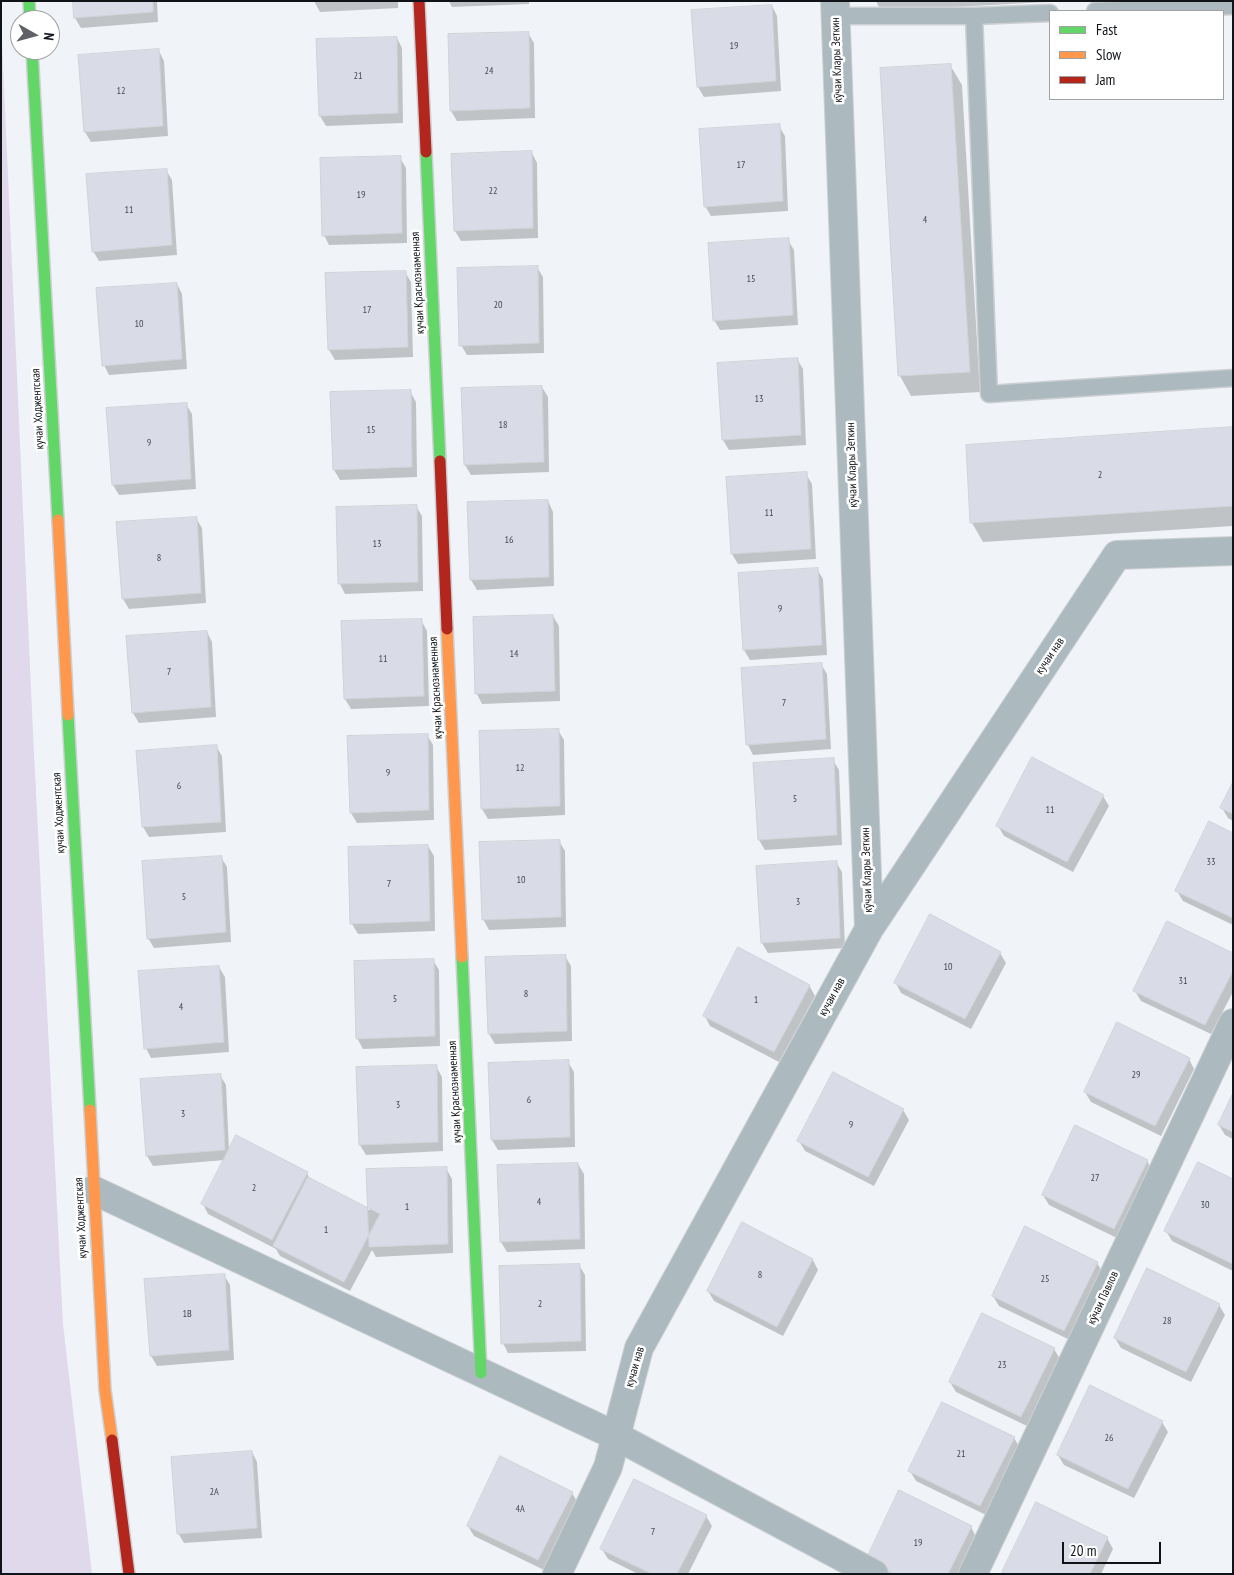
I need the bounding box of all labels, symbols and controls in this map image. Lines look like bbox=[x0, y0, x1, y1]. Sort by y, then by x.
north arrow bbox=[10, 10, 60, 60]
legend bbox=[1049, 10, 1224, 100]
street label: кӯчаи Клары Зеткин bbox=[828, 17, 846, 103]
text: Fast bbox=[1096, 20, 1117, 39]
text: N bbox=[40, 32, 58, 42]
house number: 19 bbox=[730, 40, 738, 52]
text: Slow bbox=[1096, 45, 1121, 64]
house number: 24 bbox=[485, 65, 493, 77]
house number: 21 bbox=[354, 70, 362, 82]
text: Jam bbox=[1096, 70, 1115, 89]
house number: 12 bbox=[117, 85, 125, 97]
house number: 17 bbox=[737, 159, 745, 171]
house number: 22 bbox=[489, 185, 497, 197]
house number: 19 bbox=[357, 189, 365, 201]
house number: 11 bbox=[125, 204, 133, 216]
house number: 4 bbox=[923, 214, 927, 226]
street label: кучаи Краснознаменная bbox=[408, 231, 428, 335]
house number: 15 bbox=[747, 273, 755, 285]
house number: 20 bbox=[494, 299, 502, 311]
house number: 17 bbox=[363, 304, 371, 316]
house number: 10 bbox=[135, 318, 143, 330]
street label: кучаи Ходжентская bbox=[29, 368, 47, 450]
house number: 13 bbox=[755, 393, 763, 405]
house number: 18 bbox=[499, 419, 507, 431]
street label: кӯчаи Клары Зеткин bbox=[843, 422, 861, 508]
house number: 15 bbox=[367, 424, 375, 436]
house number: 9 bbox=[147, 437, 151, 449]
house number: 2 bbox=[1098, 469, 1102, 481]
house number: 11 bbox=[765, 507, 773, 519]
house number: 16 bbox=[505, 534, 513, 546]
house number: 13 bbox=[373, 538, 381, 550]
house number: 8 bbox=[157, 552, 161, 564]
house number: 9 bbox=[778, 603, 782, 615]
street label: кучаи нав bbox=[1032, 635, 1068, 677]
street label: кучаи Краснознаменная bbox=[426, 636, 446, 740]
house number: 14 bbox=[510, 648, 518, 660]
house number: 11 bbox=[379, 653, 387, 665]
house number: 7 bbox=[167, 666, 171, 678]
house number: 7 bbox=[782, 697, 786, 709]
house number: 12 bbox=[516, 762, 524, 774]
house number: 9 bbox=[386, 767, 390, 779]
street label: кучаи Ходжентская bbox=[50, 772, 68, 854]
house number: 6 bbox=[177, 780, 181, 792]
house number: 5 bbox=[793, 793, 797, 805]
house number: 11 bbox=[1046, 804, 1054, 816]
street label: кӯчаи Клары Зеткин bbox=[858, 827, 876, 913]
house number: 33 bbox=[1207, 856, 1215, 868]
house number: 10 bbox=[517, 874, 525, 886]
house number: 7 bbox=[387, 878, 391, 890]
house number: 5 bbox=[182, 891, 186, 903]
house number: 3 bbox=[796, 896, 800, 908]
house number: 10 bbox=[944, 961, 952, 973]
street label: кучаи нав bbox=[816, 975, 848, 1019]
house number: 31 bbox=[1179, 975, 1187, 987]
house number: 8 bbox=[524, 988, 528, 1000]
house number: 5 bbox=[393, 993, 397, 1005]
house number: 1 bbox=[754, 994, 758, 1006]
house number: 4 bbox=[179, 1001, 183, 1013]
street label: кучаи Краснознаменная bbox=[445, 1040, 465, 1144]
house number: 29 bbox=[1132, 1069, 1140, 1081]
house number: 6 bbox=[527, 1094, 531, 1106]
house number: 3 bbox=[396, 1099, 400, 1111]
house number: 3 bbox=[181, 1108, 185, 1120]
house number: 9 bbox=[849, 1119, 853, 1131]
house number: 27 bbox=[1091, 1172, 1099, 1184]
street label: кучаи Ходжентская bbox=[72, 1177, 90, 1259]
house number: 2 bbox=[252, 1182, 256, 1194]
house number: 4 bbox=[537, 1196, 541, 1208]
house number: 30 bbox=[1201, 1199, 1209, 1211]
house number: 1 bbox=[405, 1201, 409, 1213]
house number: 1 bbox=[324, 1224, 328, 1236]
house number: 8 bbox=[758, 1269, 762, 1281]
street label: кӯчаи Павлов bbox=[1084, 1269, 1122, 1327]
house number: 25 bbox=[1041, 1273, 1049, 1285]
house number: 2 bbox=[538, 1298, 542, 1310]
house number: 1В bbox=[182, 1308, 192, 1320]
house number: 28 bbox=[1163, 1315, 1171, 1327]
street label: кучаи нав bbox=[622, 1345, 648, 1389]
house number: 23 bbox=[998, 1359, 1006, 1371]
house number: 26 bbox=[1105, 1432, 1113, 1444]
house number: 21 bbox=[957, 1448, 965, 1460]
house number: 2А bbox=[209, 1486, 219, 1498]
house number: 4А bbox=[515, 1503, 525, 1515]
house number: 7 bbox=[651, 1526, 655, 1538]
scale bar bbox=[1064, 1532, 1163, 1564]
house number: 19 bbox=[914, 1537, 922, 1549]
text: 20 m bbox=[1070, 1541, 1096, 1560]

